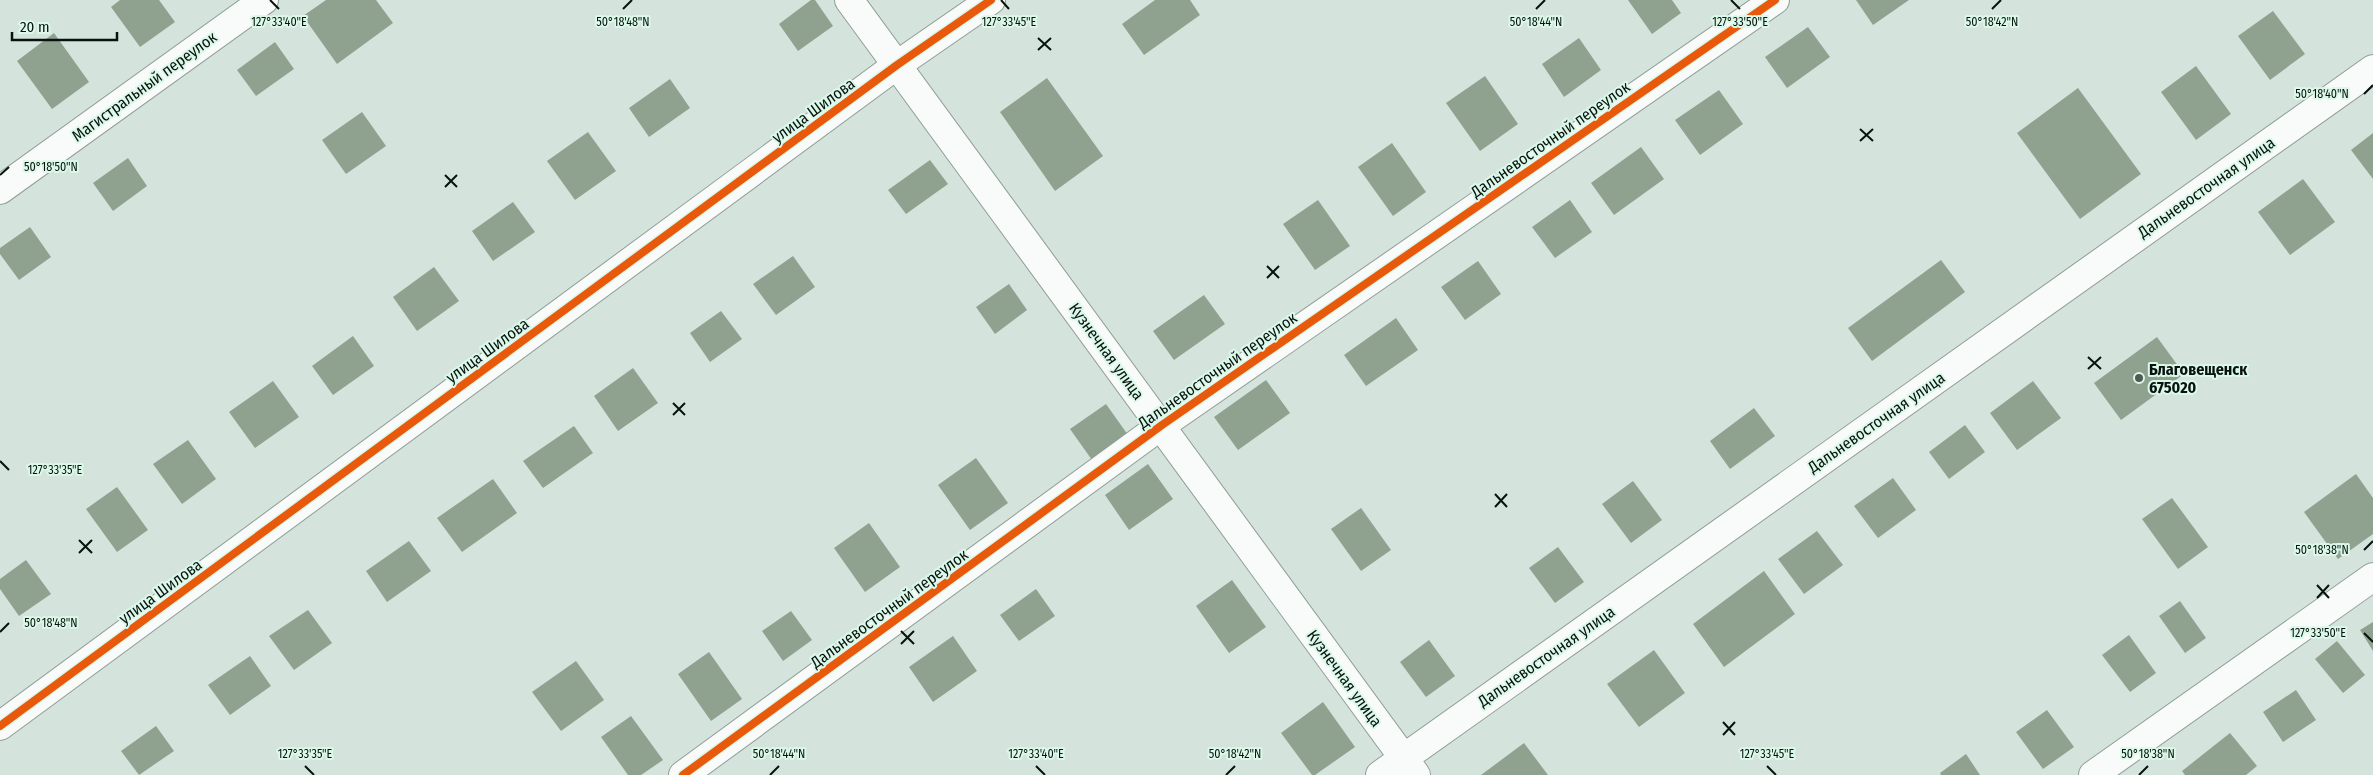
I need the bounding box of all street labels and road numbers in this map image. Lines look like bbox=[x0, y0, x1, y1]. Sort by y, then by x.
street label: Магистральный переулок bbox=[68, 27, 221, 145]
street label: улица Шилова bbox=[768, 74, 859, 147]
street label: Дальневосточный переулок bbox=[1466, 77, 1634, 202]
street label: Дальневосточная улица bbox=[2133, 133, 2278, 242]
street label: Кузнечная улица bbox=[1065, 299, 1148, 404]
street label: Дальневосточный переулок bbox=[1133, 308, 1301, 433]
street label: улица Шилова bbox=[442, 314, 533, 387]
street label: Дальневосточная улица bbox=[1803, 368, 1948, 477]
street label: Дальневосточный переулок bbox=[806, 545, 972, 672]
street label: улица Шилова bbox=[115, 555, 206, 628]
street label: Дальневосточная улица bbox=[1473, 602, 1618, 711]
street label: Кузнечная улица bbox=[1303, 626, 1386, 731]

